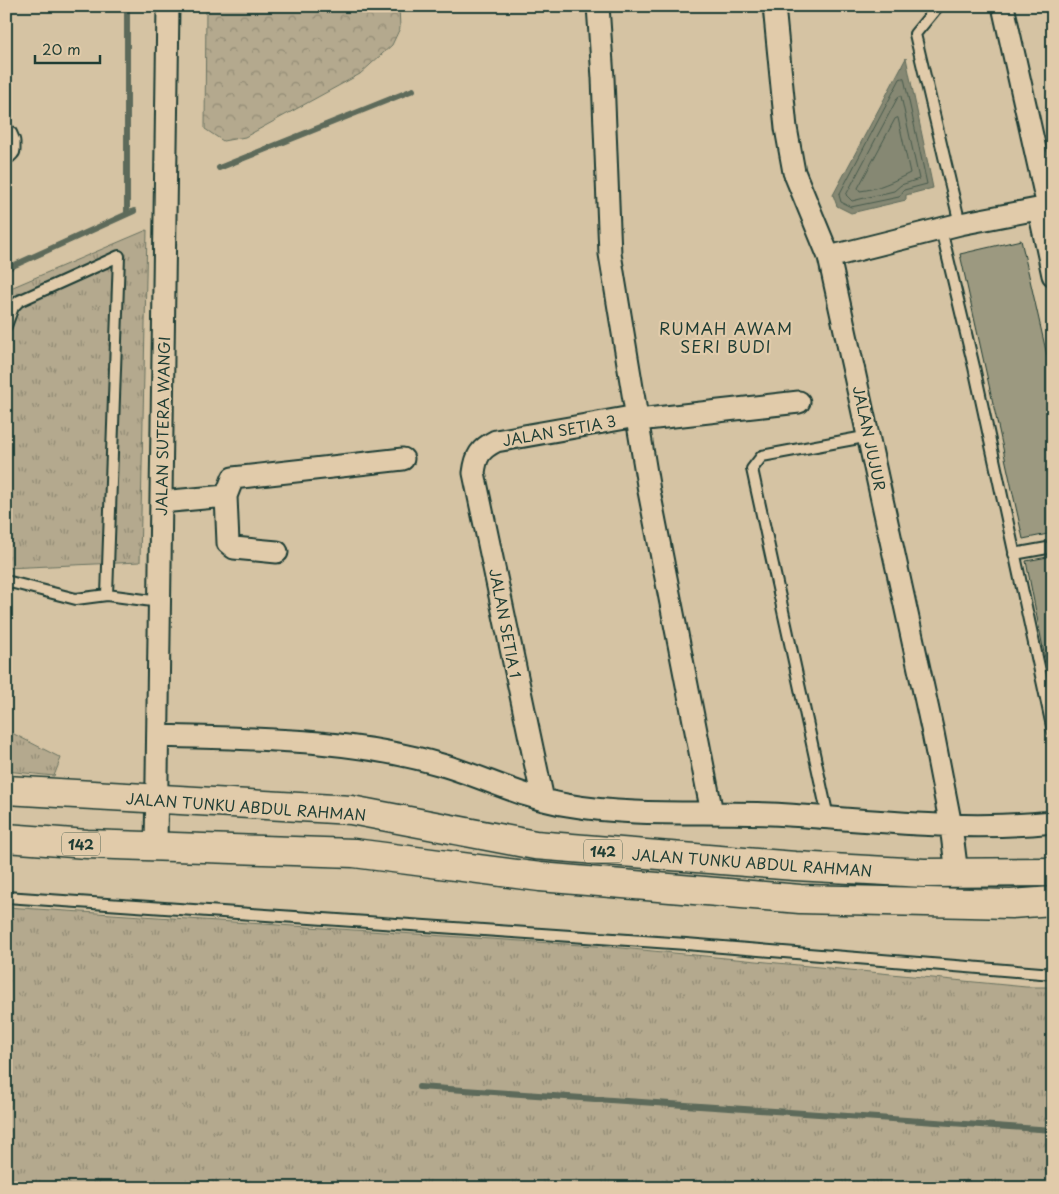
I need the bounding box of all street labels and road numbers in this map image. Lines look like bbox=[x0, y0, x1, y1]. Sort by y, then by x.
street label: JALAN SUTERA WANGI bbox=[149, 336, 175, 516]
street label: JALAN JUJUR bbox=[848, 383, 892, 493]
street label: JALAN SETIA 3 bbox=[500, 409, 618, 451]
street label: JALAN SETIA 1 bbox=[484, 566, 528, 680]
street label: JALAN TUNKU ABDUL RAHMAN bbox=[125, 786, 367, 826]
road number: 142 bbox=[62, 832, 100, 856]
road number: 142 bbox=[584, 839, 622, 862]
street label: JALAN TUNKU ABDUL RAHMAN bbox=[631, 842, 873, 882]

